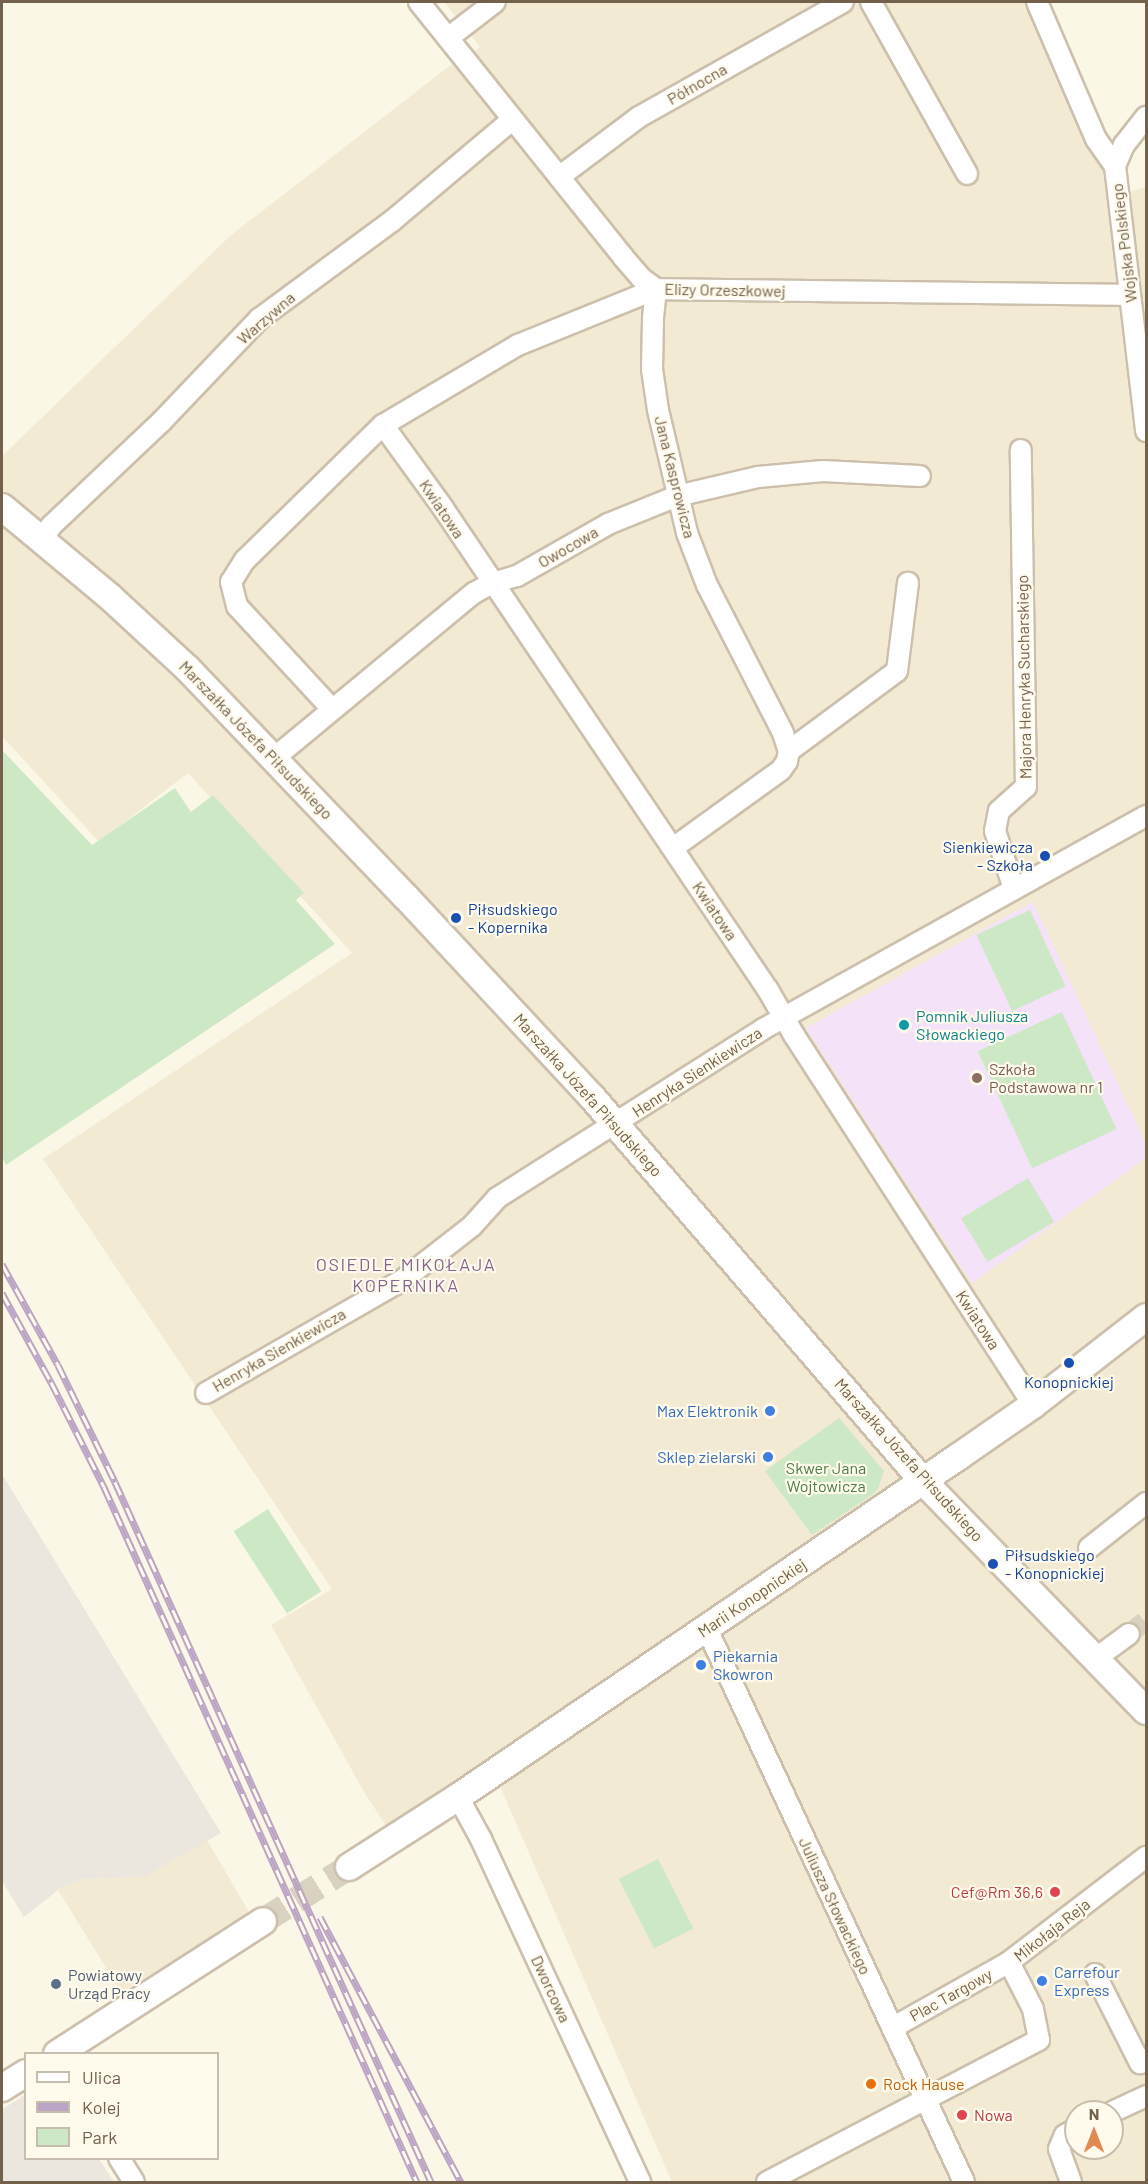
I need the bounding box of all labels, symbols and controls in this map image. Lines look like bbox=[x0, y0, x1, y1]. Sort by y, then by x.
street label: Północna bbox=[664, 59, 730, 109]
street label: Wojska Polskiego bbox=[1107, 182, 1141, 304]
street label: Elizy Orzeszkowej bbox=[664, 279, 786, 301]
street label: Warzywna bbox=[233, 288, 299, 348]
street label: Jana Kasprowicza bbox=[651, 414, 699, 540]
street label: Kwiatowa bbox=[415, 476, 469, 542]
street label: Owocowa bbox=[535, 522, 601, 572]
street label: Majora Henryka Sucharskiego bbox=[1013, 575, 1035, 779]
street label: Marszałka Józefa Piłsudskiego bbox=[175, 657, 337, 823]
place label: Sienkiewicza - Szkoła bbox=[943, 837, 1033, 875]
marker: Sienkiewicza - Szkoła bbox=[1038, 849, 1052, 863]
street label: Kwiatowa bbox=[688, 878, 742, 944]
place label: Piłsudskiego - Kopernika bbox=[468, 899, 558, 937]
marker: Piłsudskiego - Kopernika bbox=[449, 911, 463, 925]
place label: Pomnik Juliusza Słowackiego bbox=[916, 1006, 1028, 1044]
street label: Marszałka Józefa Piłsudskiego bbox=[510, 1009, 666, 1181]
marker: Pomnik Juliusza Słowackiego bbox=[897, 1018, 911, 1032]
street label: Henryka Sienkiewicza bbox=[629, 1023, 765, 1121]
place label: Szkoła Podstawowa nr 1 bbox=[989, 1059, 1103, 1097]
marker: Szkoła Podstawowa nr 1 bbox=[970, 1071, 984, 1085]
district label: OSIEDLE MIKOŁAJA KOPERNIKA bbox=[316, 1254, 496, 1296]
street label: Kwiatowa bbox=[952, 1287, 1004, 1353]
street label: Henryka Sienkiewicza bbox=[209, 1304, 349, 1396]
marker: Konopnickiej bbox=[1062, 1356, 1076, 1370]
place label: Konopnickiej bbox=[1024, 1372, 1114, 1392]
street label: Marszałka Józefa Piłsudskiego bbox=[831, 1374, 987, 1546]
place label: Max Elektronik bbox=[657, 1401, 758, 1421]
marker: Max Elektronik bbox=[763, 1404, 777, 1418]
place label: Sklep zielarski bbox=[657, 1447, 756, 1467]
marker: Sklep zielarski bbox=[761, 1450, 775, 1464]
park label: Skwer Jana Wojtowicza bbox=[786, 1458, 866, 1496]
place label: Piłsudskiego - Konopnickiej bbox=[1005, 1545, 1104, 1583]
street label: Marii Konopnickiej bbox=[694, 1555, 810, 1641]
marker: Piłsudskiego - Konopnickiej bbox=[986, 1557, 1000, 1571]
place label: Piekarnia Skowron bbox=[713, 1646, 778, 1684]
marker: Piekarnia Skowron bbox=[694, 1658, 708, 1672]
street label: Juliusza Słowackiego bbox=[795, 1834, 875, 1978]
place label: Cef@Rm 36,6 bbox=[951, 1882, 1043, 1902]
marker: Cef@Rm 36,6 bbox=[1048, 1885, 1062, 1899]
street label: Mikołaja Reja bbox=[1010, 1894, 1094, 1966]
street label: Dworcowa bbox=[527, 1952, 575, 2026]
place label: Carrefour Express bbox=[1054, 1962, 1120, 2000]
street label: Plac Targowy bbox=[906, 1964, 996, 2026]
place label: Powiatowy Urząd Pracy bbox=[68, 1965, 150, 2003]
marker: Carrefour Express bbox=[1035, 1974, 1049, 1988]
marker: Powiatowy Urząd Pracy bbox=[49, 1977, 63, 1991]
legend bbox=[24, 2052, 219, 2160]
text: Ulica bbox=[82, 2066, 121, 2088]
place label: Rock Hause bbox=[883, 2074, 964, 2094]
marker: Rock Hause bbox=[864, 2077, 878, 2091]
text: Kolej bbox=[82, 2096, 121, 2118]
north arrow bbox=[1064, 2100, 1124, 2160]
text: N bbox=[1089, 2104, 1099, 2123]
place label: Nowa bbox=[974, 2105, 1013, 2125]
marker: Nowa bbox=[955, 2108, 969, 2122]
text: Park bbox=[82, 2126, 117, 2148]

